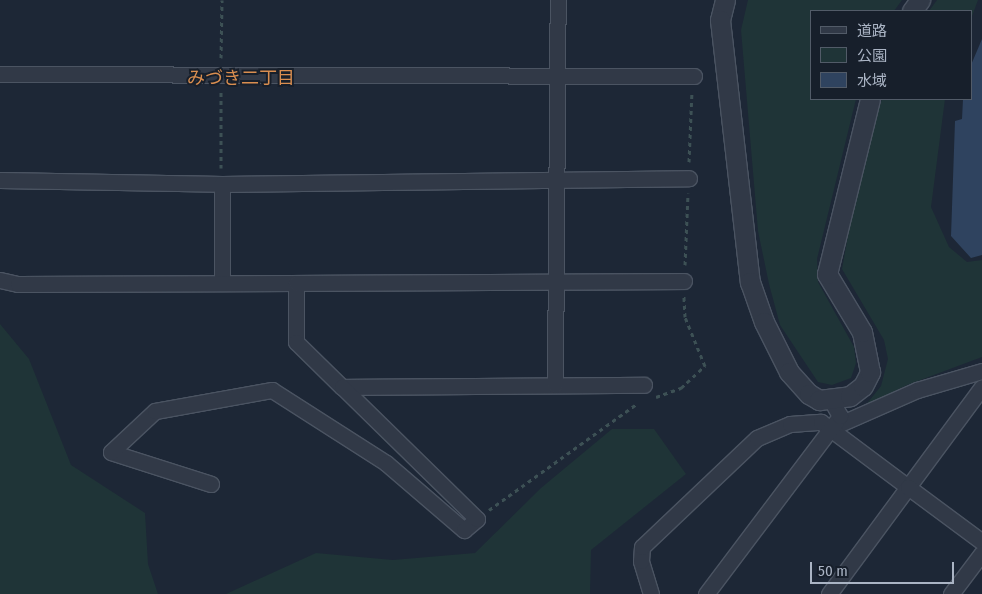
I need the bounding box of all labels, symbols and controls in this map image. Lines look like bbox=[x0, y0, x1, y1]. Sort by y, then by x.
legend bbox=[810, 10, 972, 100]
text: 道路 bbox=[857, 22, 887, 40]
text: 公園 bbox=[857, 47, 887, 65]
district label: みづき二丁目 bbox=[187, 67, 295, 89]
text: 水域 bbox=[857, 72, 887, 90]
scale bar bbox=[812, 552, 956, 584]
text: 50 m bbox=[818, 562, 848, 580]

